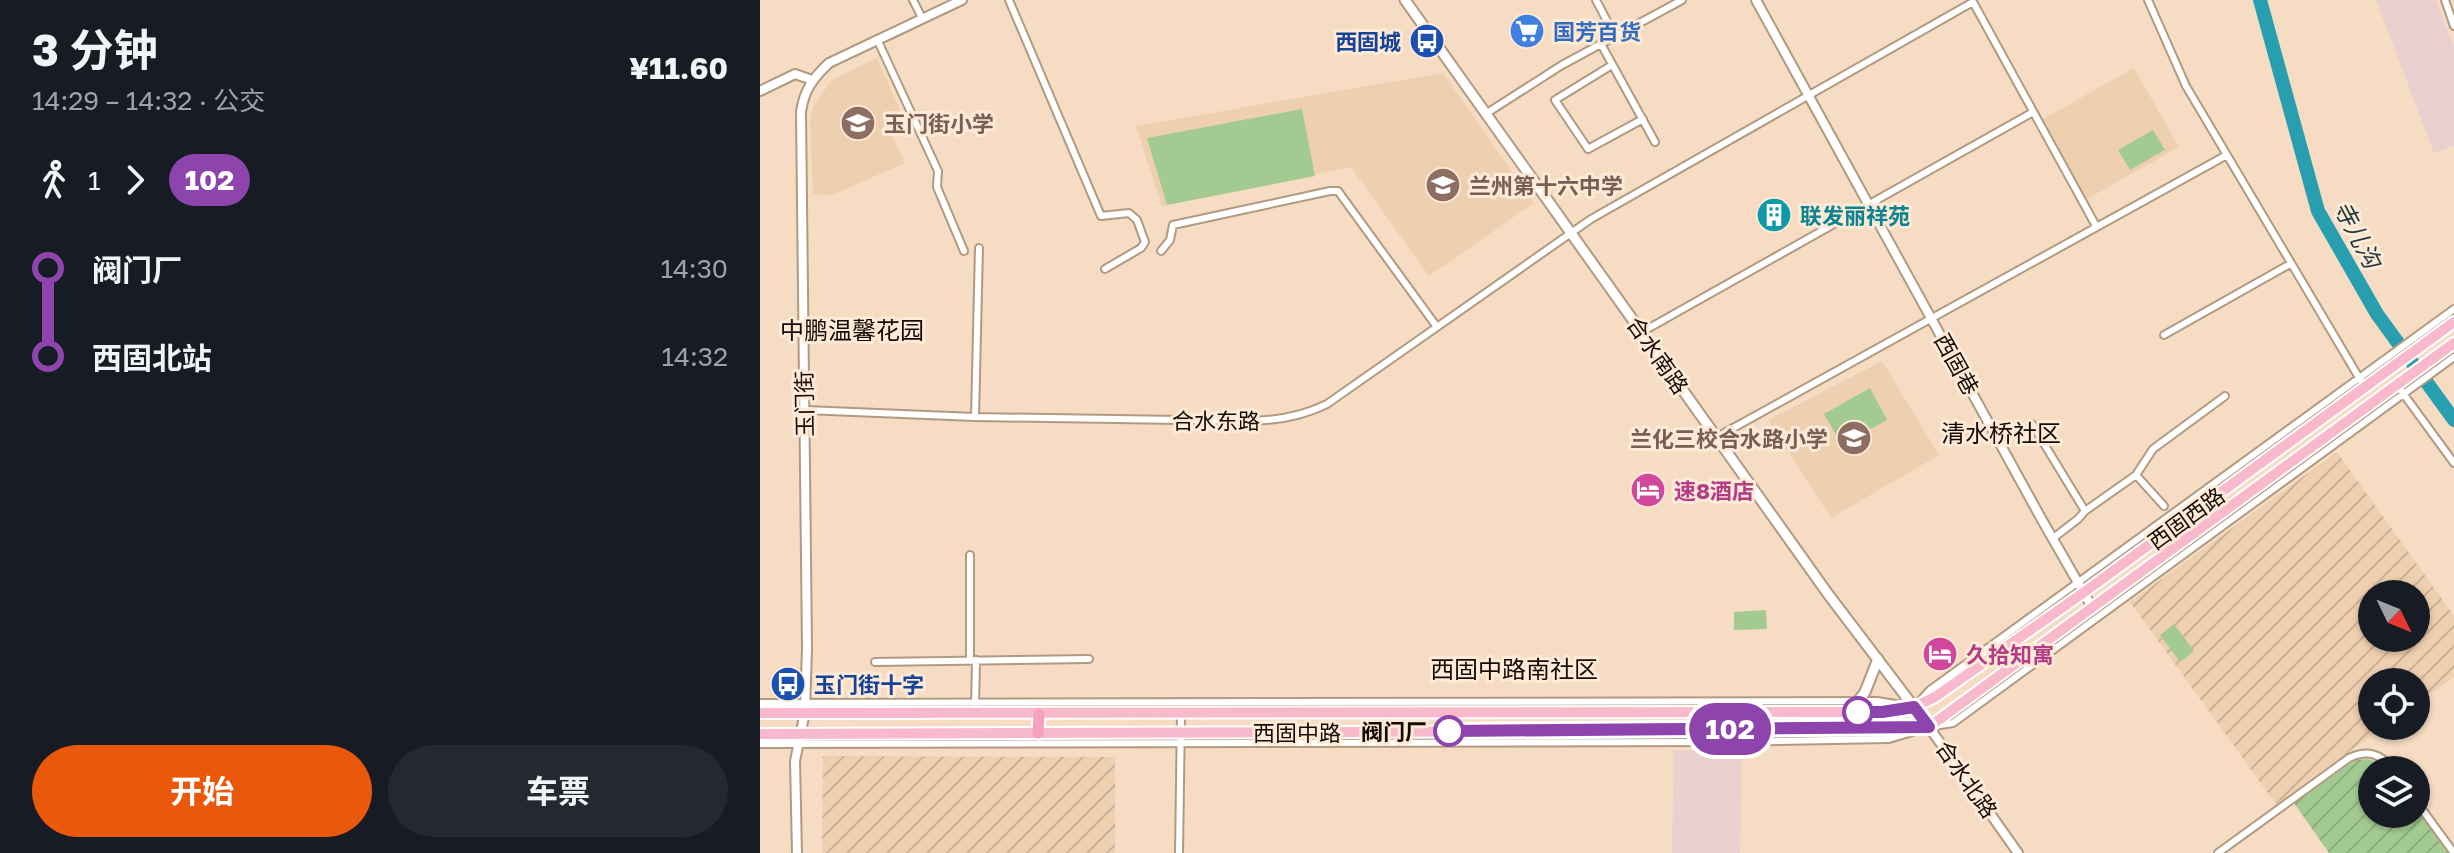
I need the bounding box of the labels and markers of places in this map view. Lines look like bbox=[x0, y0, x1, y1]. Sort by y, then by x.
supermarket icon: 国芳百货 bbox=[1508, 12, 1546, 50]
place label: 国芳百货 bbox=[1553, 18, 1641, 45]
bus stop icon: 西固城 bbox=[1408, 22, 1446, 60]
place label: 西固城 bbox=[1335, 28, 1401, 55]
school or university icon: 玉门街小学 bbox=[839, 104, 877, 142]
place label: 玉门街小学 bbox=[884, 110, 994, 137]
school or university icon: 兰州第十六中学 bbox=[1424, 166, 1462, 204]
place label: 兰州第十六中学 bbox=[1469, 172, 1623, 199]
building icon: 联发丽祥苑 bbox=[1755, 196, 1793, 234]
place label: 联发丽祥苑 bbox=[1800, 202, 1910, 229]
school or university icon: 兰化三校合水路小学 bbox=[1835, 419, 1873, 457]
place label: 兰化三校合水路小学 bbox=[1630, 425, 1828, 452]
hotel icon: 速8酒店 bbox=[1629, 471, 1667, 509]
place label: 速8酒店 bbox=[1674, 477, 1754, 504]
hotel icon: 久拾知寓 bbox=[1921, 635, 1959, 673]
place label: 久拾知寓 bbox=[1966, 641, 2054, 668]
bus stop icon: 玉门街十字 bbox=[769, 665, 807, 703]
place label: 玉门街十字 bbox=[814, 671, 924, 698]
unlabelled marker bbox=[1843, 697, 1873, 727]
marker: 阀门厂 bbox=[1434, 716, 1464, 746]
place label: 阀门厂 bbox=[1361, 718, 1427, 745]

